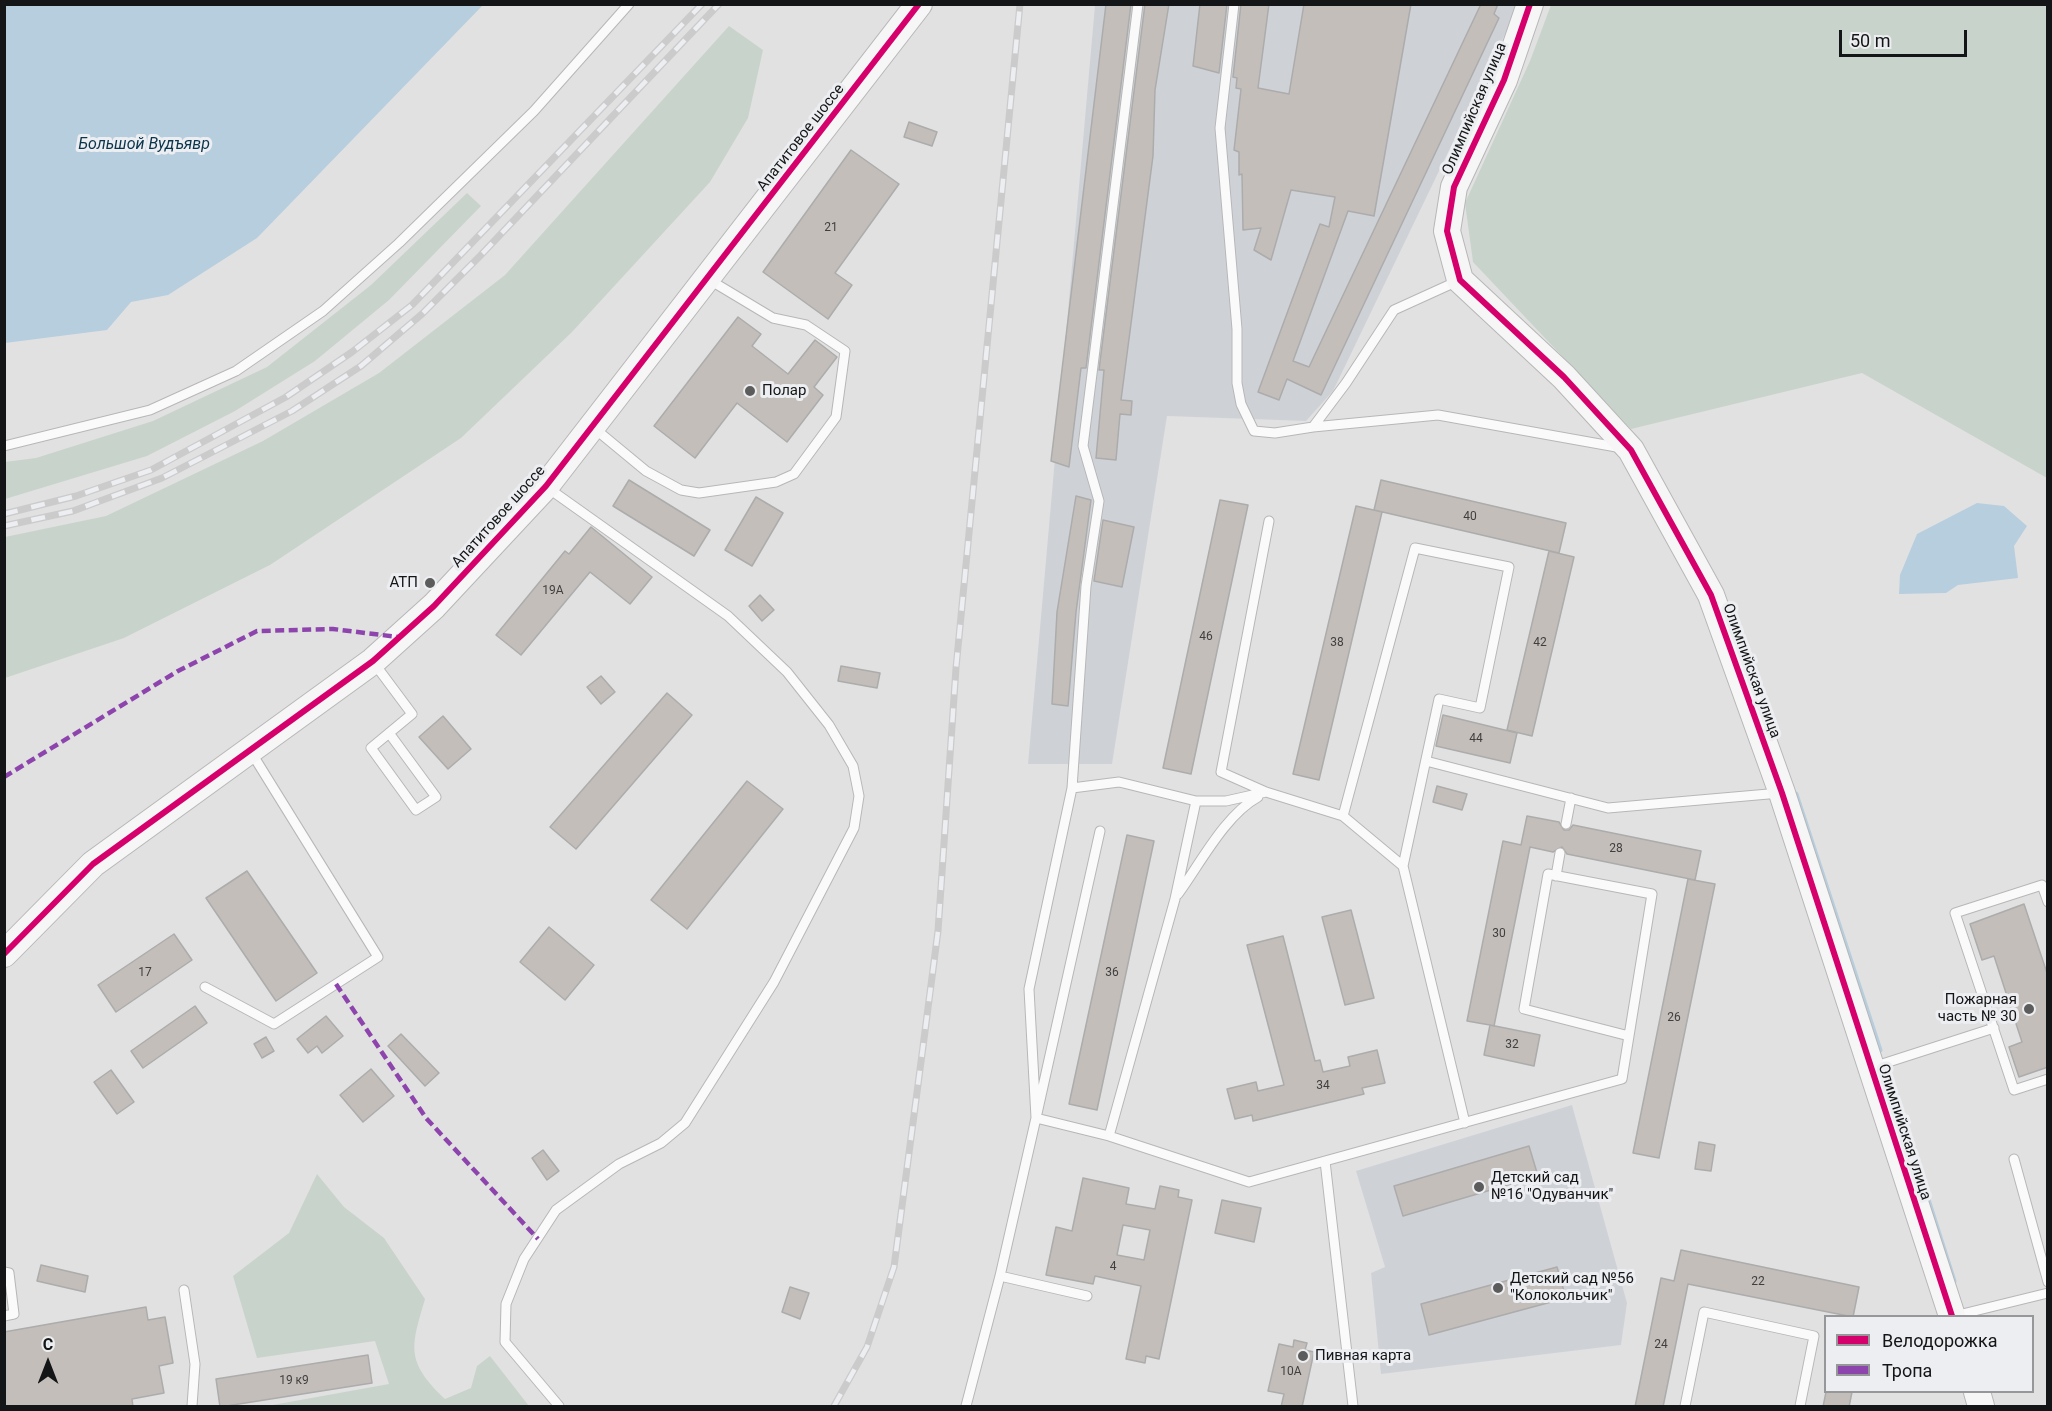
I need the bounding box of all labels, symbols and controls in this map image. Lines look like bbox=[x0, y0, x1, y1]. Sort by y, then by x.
scale bar bbox=[1842, 18, 1970, 56]
text: 50 m bbox=[1850, 30, 1890, 51]
street label: Олимпийская улица bbox=[1439, 40, 1511, 178]
street label: Апатитовое шоссе bbox=[754, 81, 848, 195]
water label: Большой Вудъявр bbox=[78, 135, 210, 155]
house number: 21 bbox=[824, 221, 838, 235]
place label: Полар bbox=[762, 382, 806, 400]
marker: Полар bbox=[743, 384, 757, 398]
street label: Апатитовое шоссе bbox=[448, 462, 550, 572]
house number: 40 bbox=[1463, 510, 1477, 524]
place label: АТП bbox=[390, 574, 418, 592]
marker: АТП bbox=[423, 576, 437, 590]
house number: 19А bbox=[542, 584, 564, 598]
street label: Олимпийская улица bbox=[1718, 601, 1784, 741]
house number: 46 bbox=[1199, 630, 1213, 644]
house number: 38 bbox=[1330, 636, 1344, 650]
house number: 42 bbox=[1533, 636, 1547, 650]
house number: 44 bbox=[1469, 732, 1483, 746]
house number: 28 bbox=[1609, 842, 1623, 856]
house number: 30 bbox=[1492, 927, 1506, 941]
house number: 17 bbox=[138, 966, 152, 980]
house number: 36 bbox=[1105, 966, 1119, 980]
place label: Пожарная часть № 30 bbox=[1938, 991, 2017, 1026]
marker: Пожарная часть № 30 bbox=[2022, 1002, 2036, 1016]
house number: 26 bbox=[1667, 1011, 1681, 1025]
house number: 32 bbox=[1505, 1038, 1519, 1052]
street label: Олимпийская улица bbox=[1874, 1062, 1934, 1202]
house number: 34 bbox=[1316, 1079, 1330, 1093]
place label: Детский сад №16 "Одуванчик" bbox=[1491, 1169, 1613, 1204]
marker: Детский сад №16 "Одуванчик" bbox=[1472, 1180, 1486, 1194]
house number: 4 bbox=[1110, 1260, 1116, 1274]
place label: Детский сад №56 "Колокольчик" bbox=[1510, 1270, 1634, 1305]
house number: 22 bbox=[1751, 1275, 1765, 1289]
marker: Детский сад №56 "Колокольчик" bbox=[1491, 1281, 1505, 1295]
legend bbox=[1824, 1315, 2034, 1393]
text: Велодорожка bbox=[1882, 1330, 1997, 1351]
north arrow bbox=[18, 1333, 78, 1393]
text: С bbox=[43, 1335, 53, 1354]
house number: 24 bbox=[1654, 1338, 1668, 1352]
place label: Пивная карта bbox=[1315, 1347, 1411, 1365]
marker: Пивная карта bbox=[1296, 1349, 1310, 1363]
text: Тропа bbox=[1882, 1360, 1932, 1381]
house number: 10А bbox=[1280, 1365, 1302, 1379]
house number: 19 к9 bbox=[279, 1374, 309, 1388]

